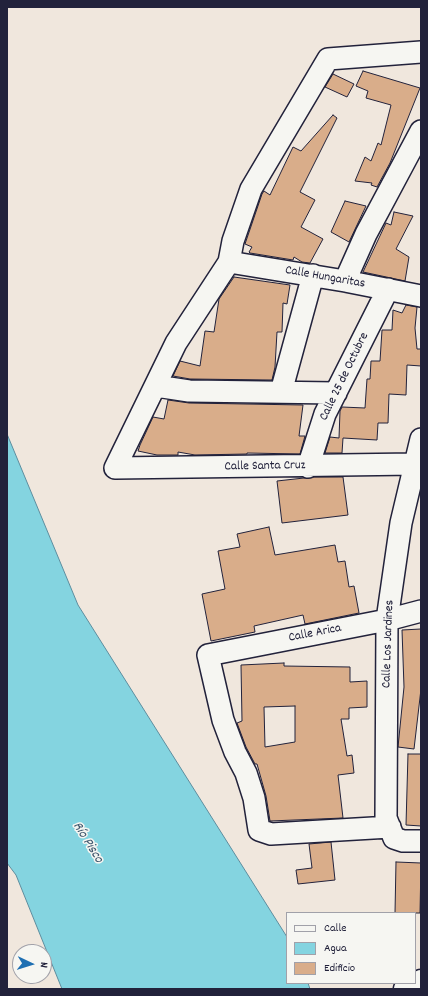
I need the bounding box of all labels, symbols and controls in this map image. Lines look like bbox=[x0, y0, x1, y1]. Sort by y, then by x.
street label: Calle Hungaritas bbox=[284, 263, 366, 293]
street label: Calle 25 de Octubre bbox=[317, 330, 373, 424]
street label: Calle Santa Cruz bbox=[224, 458, 306, 476]
street label: Calle Los Jardines bbox=[380, 600, 398, 688]
street label: Calle Arica bbox=[287, 621, 343, 647]
water label: Río Pisco bbox=[68, 819, 106, 867]
legend bbox=[286, 912, 416, 984]
text: Calle bbox=[324, 920, 347, 937]
text: Agua bbox=[324, 940, 347, 957]
north arrow bbox=[12, 944, 52, 984]
text: Edificio bbox=[324, 960, 355, 977]
text: N bbox=[35, 961, 51, 968]

